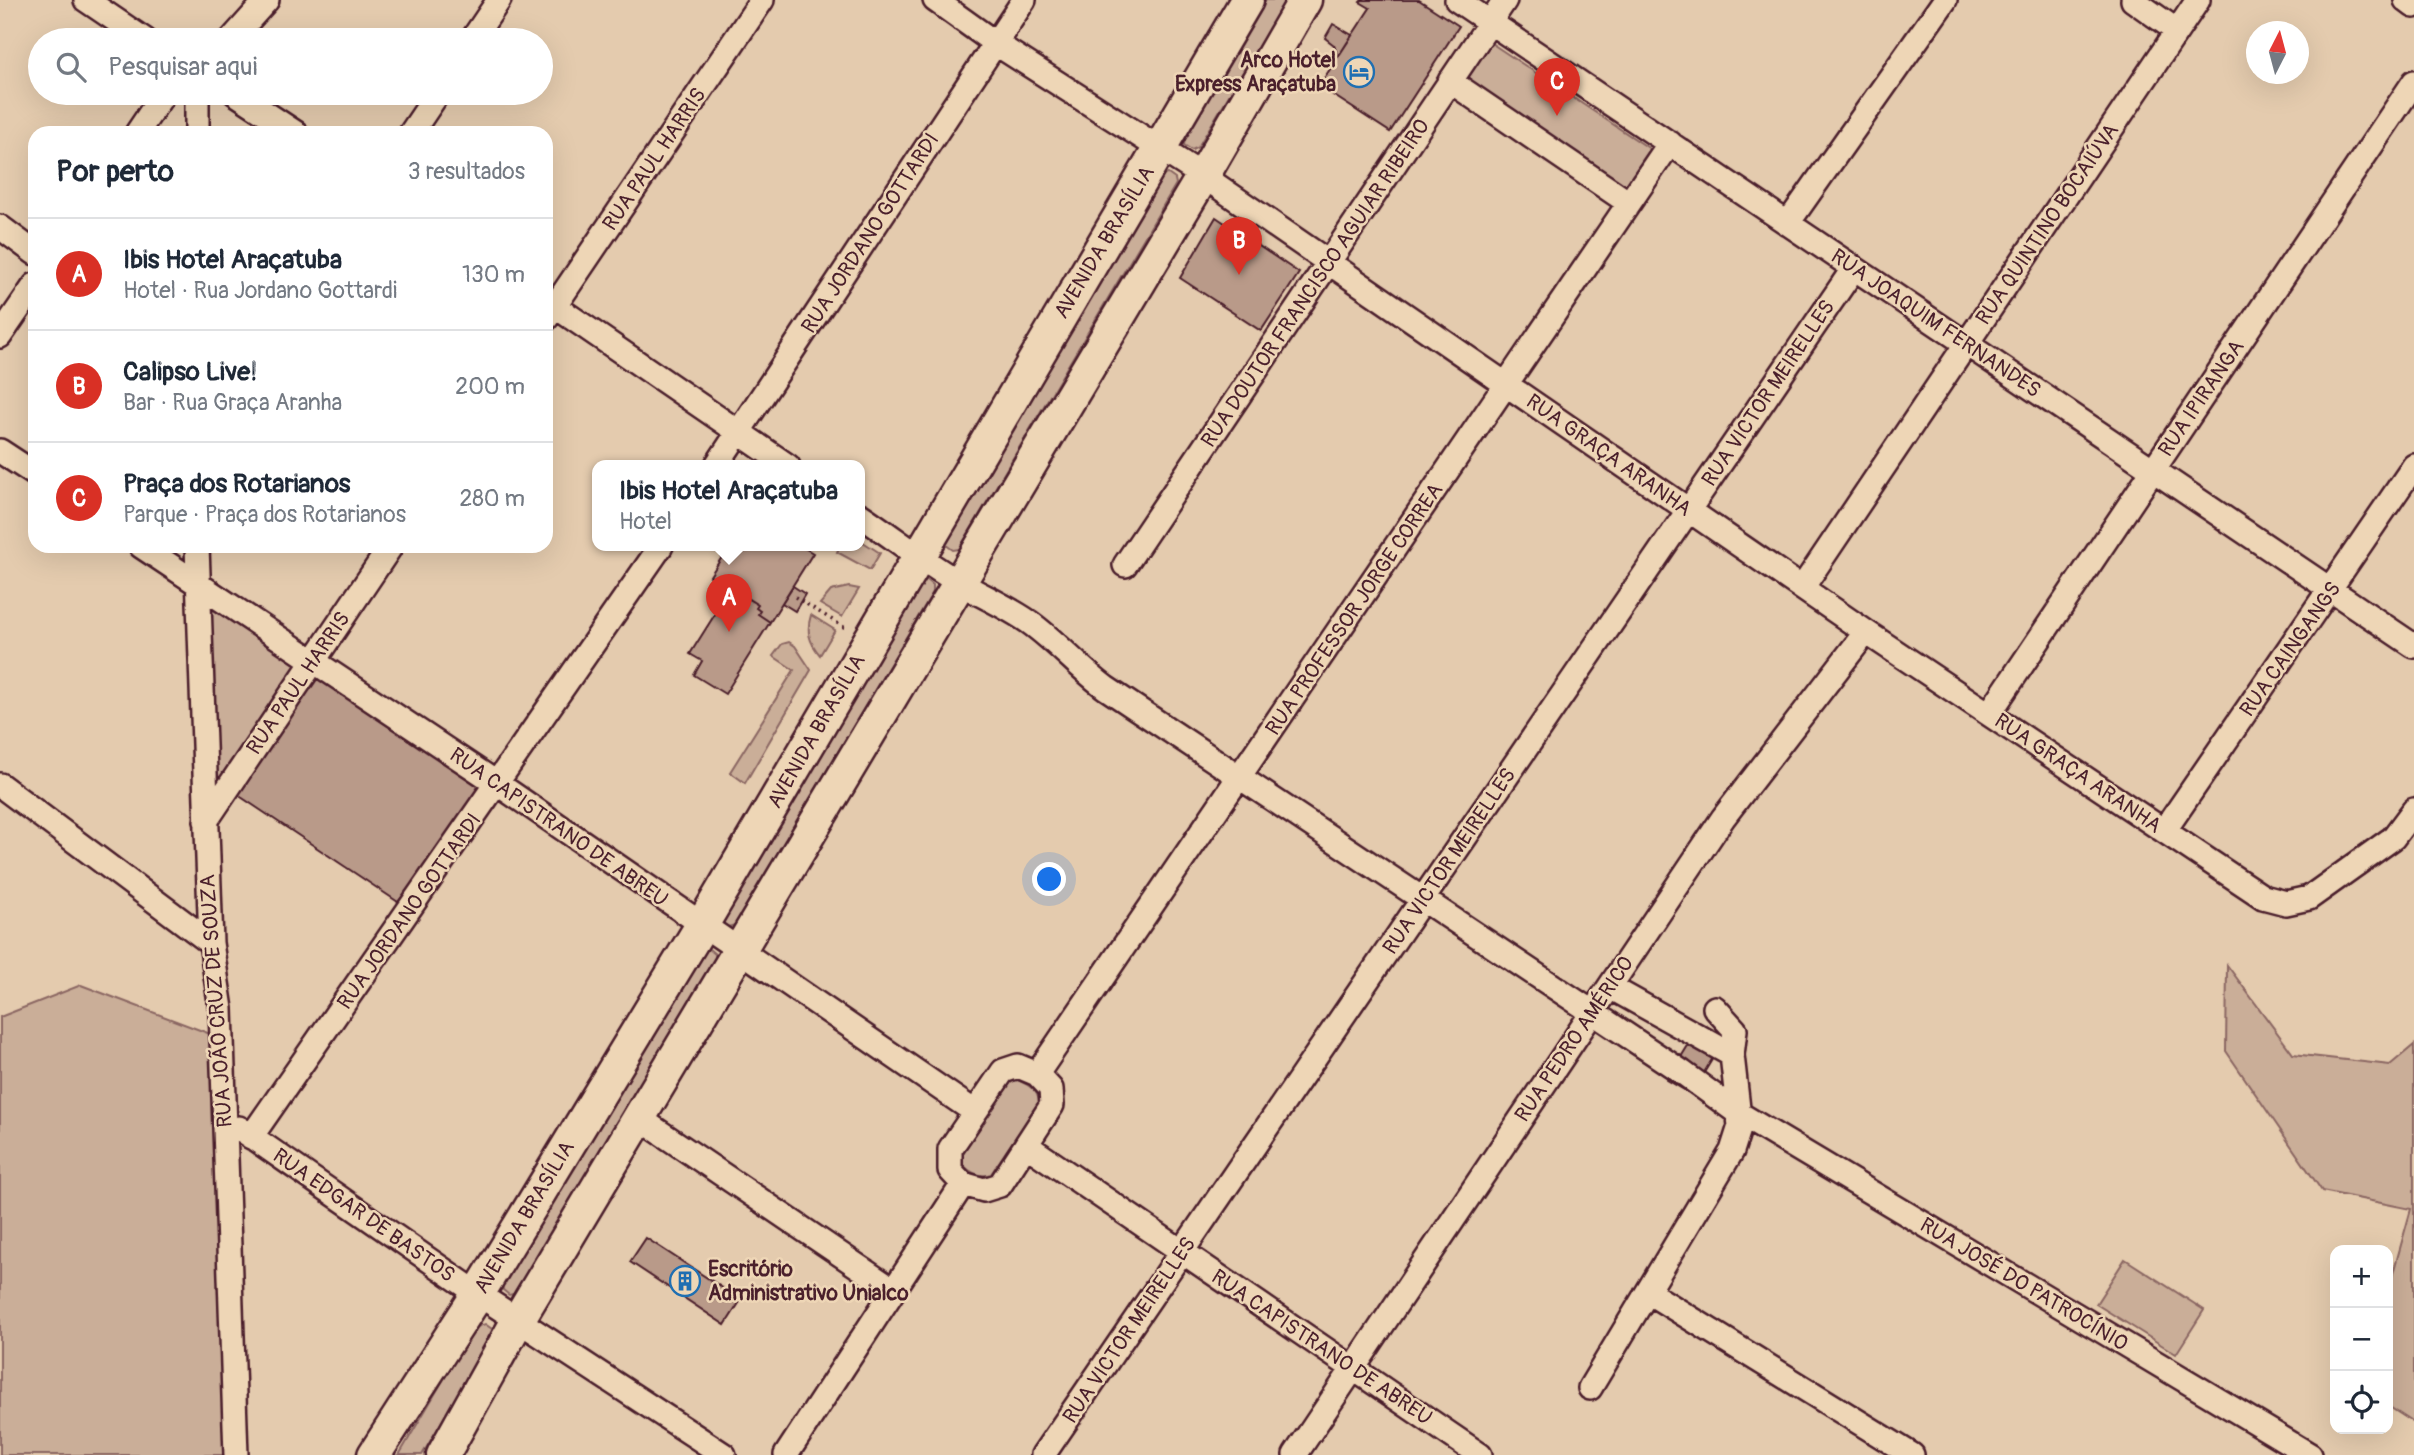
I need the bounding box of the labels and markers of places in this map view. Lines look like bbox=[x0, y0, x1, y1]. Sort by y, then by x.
place label: Arco Hotel Express Araçatuba bbox=[1175, 47, 1336, 98]
hotel icon: Arco Hotel Express Araçatuba bbox=[1342, 55, 1376, 89]
pin: C bbox=[1534, 58, 1580, 116]
pin: B bbox=[1216, 217, 1262, 275]
pin: A bbox=[706, 574, 752, 632]
place label: Escritório Administrativo Unialco bbox=[708, 1256, 909, 1307]
building icon: Escritório Administrativo Unialco bbox=[668, 1264, 702, 1298]

